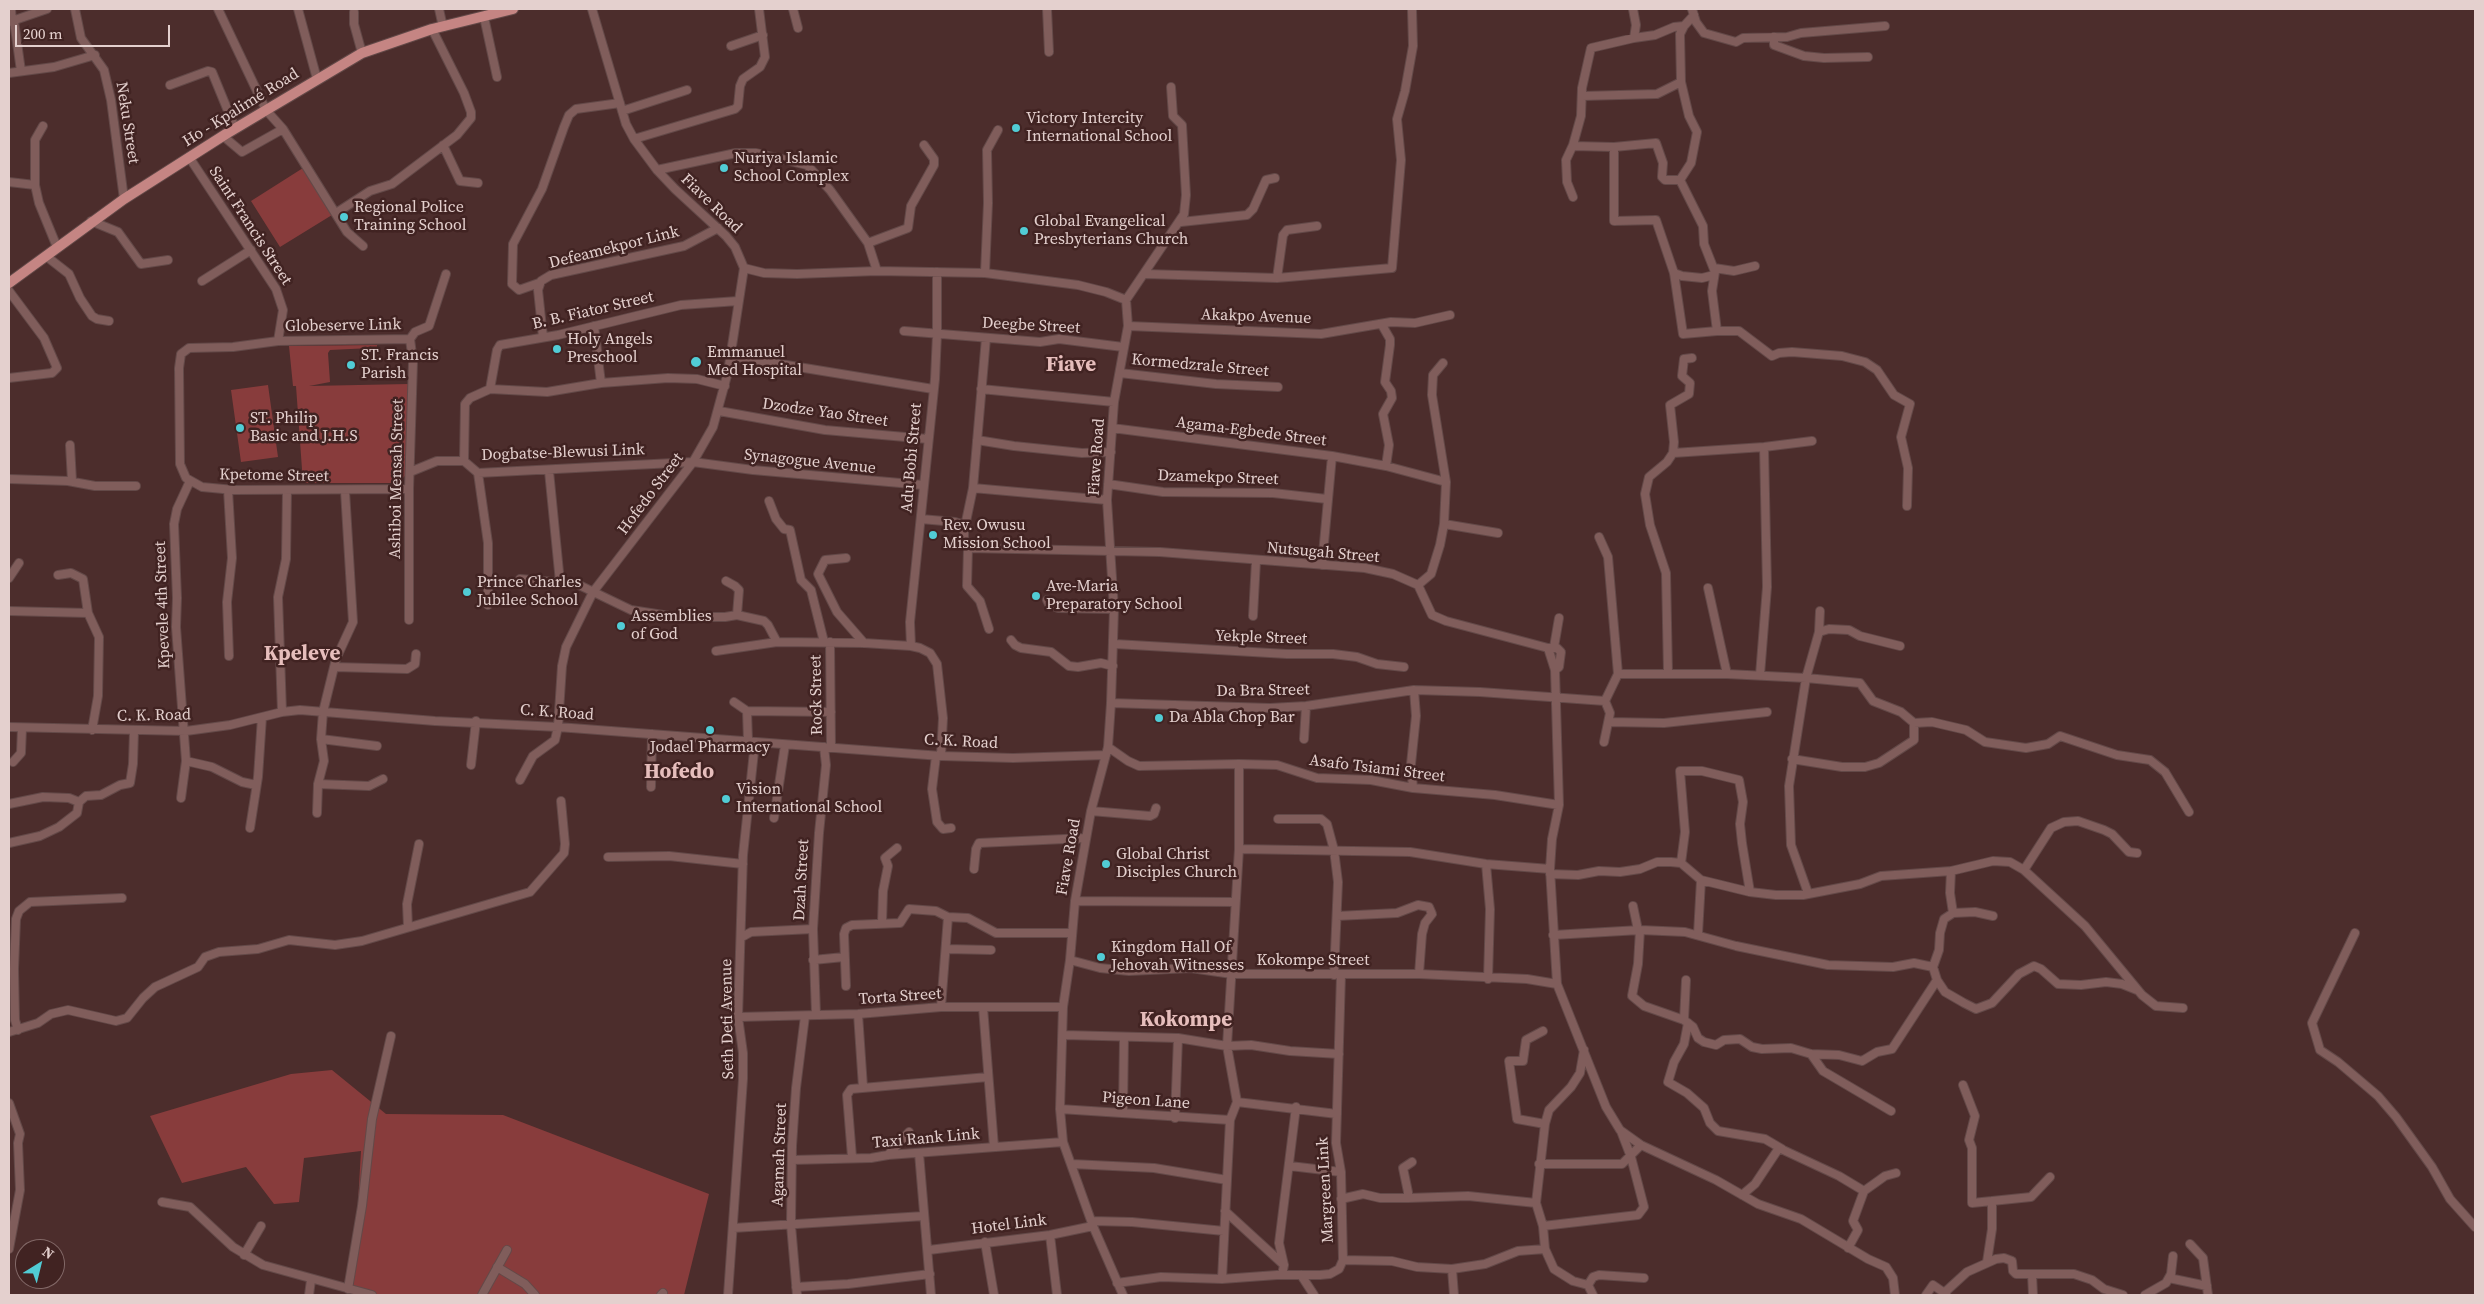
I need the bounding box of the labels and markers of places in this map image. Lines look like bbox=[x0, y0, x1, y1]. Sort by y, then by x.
place label: Victory Intercity International School bbox=[1026, 109, 1172, 147]
marker: Victory Intercity International School bbox=[1010, 122, 1022, 134]
place label: Nuriya Islamic School Complex bbox=[734, 149, 849, 187]
marker: Nuriya Islamic School Complex bbox=[718, 162, 730, 174]
place label: Regional Police Training School bbox=[354, 198, 466, 236]
marker: Regional Police Training School bbox=[338, 211, 350, 223]
place label: Global Evangelical Presbyterians Church bbox=[1034, 212, 1188, 250]
marker: Global Evangelical Presbyterians Church bbox=[1018, 225, 1030, 237]
place label: Holy Angels Preschool bbox=[567, 330, 653, 368]
marker: Holy Angels Preschool bbox=[551, 343, 563, 355]
place label: Emmanuel Med Hospital bbox=[707, 343, 802, 381]
place label: ST. Francis Parish bbox=[361, 346, 439, 384]
marker: Emmanuel Med Hospital bbox=[689, 355, 703, 369]
marker: ST. Francis Parish bbox=[345, 359, 357, 371]
place label: ST. Philip Basic and J.H.S bbox=[250, 409, 358, 447]
marker: ST. Philip Basic and J.H.S bbox=[234, 422, 246, 434]
place label: Rev. Owusu Mission School bbox=[943, 516, 1051, 554]
marker: Rev. Owusu Mission School bbox=[927, 529, 939, 541]
place label: Prince Charles Jubilee School bbox=[477, 573, 581, 611]
place label: Ave-Maria Preparatory School bbox=[1046, 577, 1182, 615]
marker: Prince Charles Jubilee School bbox=[461, 586, 473, 598]
marker: Ave-Maria Preparatory School bbox=[1030, 590, 1042, 602]
place label: Assemblies of God bbox=[631, 607, 712, 645]
marker: Assemblies of God bbox=[615, 620, 627, 632]
place label: Da Abla Chop Bar bbox=[1169, 708, 1295, 728]
marker: Da Abla Chop Bar bbox=[1153, 712, 1165, 724]
marker: Jodael Pharmacy bbox=[704, 724, 716, 736]
place label: Jodael Pharmacy bbox=[650, 738, 770, 758]
place label: Vision International School bbox=[736, 780, 882, 818]
marker: Vision International School bbox=[720, 793, 732, 805]
place label: Global Christ Disciples Church bbox=[1116, 845, 1237, 883]
marker: Global Christ Disciples Church bbox=[1100, 858, 1112, 870]
place label: Kingdom Hall Of Jehovah Witnesses bbox=[1111, 938, 1244, 976]
marker: Kingdom Hall Of Jehovah Witnesses bbox=[1095, 951, 1107, 963]

